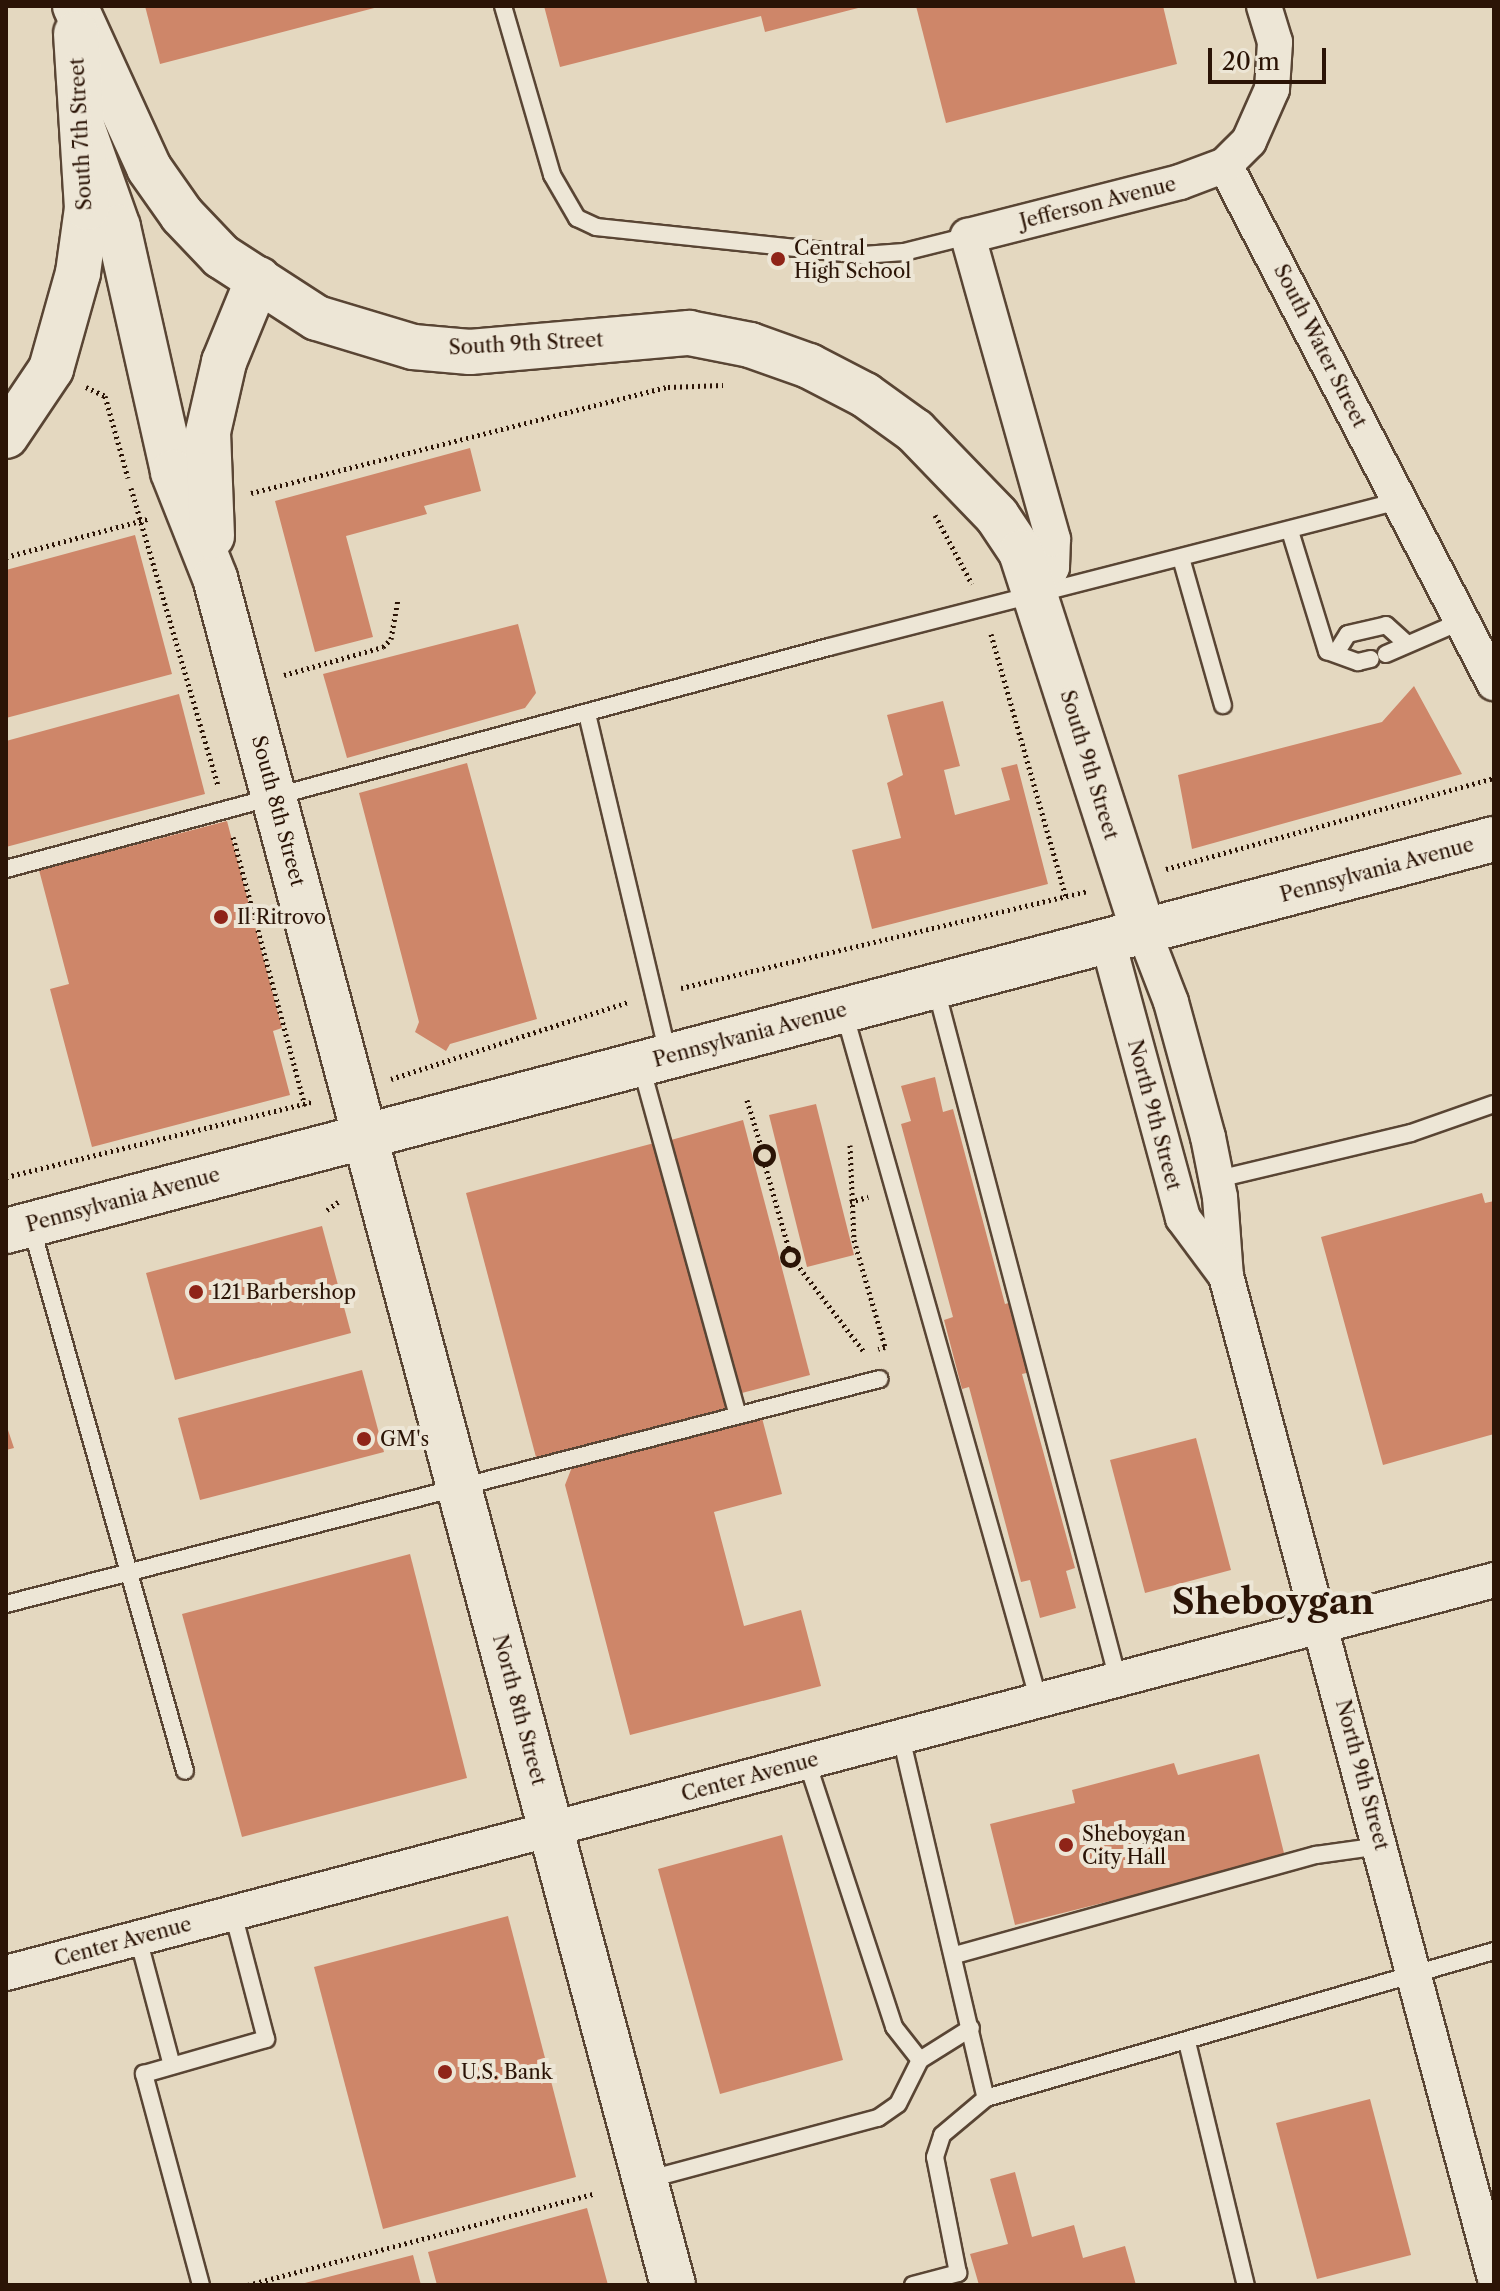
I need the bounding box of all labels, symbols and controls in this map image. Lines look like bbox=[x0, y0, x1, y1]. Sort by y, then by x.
scale bar bbox=[1212, 32, 1330, 82]
text: 20 m bbox=[1222, 47, 1280, 76]
street label: South 7th Street bbox=[65, 57, 97, 211]
street label: Jefferson Avenue bbox=[1017, 172, 1179, 234]
place label: Central High School bbox=[794, 236, 911, 283]
marker: Central High School bbox=[769, 250, 787, 268]
street label: South Water Street bbox=[1268, 260, 1372, 432]
street label: South 9th Street bbox=[448, 328, 604, 360]
street label: South 9th Street bbox=[1055, 687, 1123, 843]
street label: South 8th Street bbox=[246, 733, 310, 889]
street label: Pennsylvania Avenue bbox=[1277, 832, 1477, 908]
place label: Il Ritrovo bbox=[237, 905, 326, 929]
marker: Il Ritrovo bbox=[212, 908, 230, 926]
street label: Pennsylvania Avenue bbox=[650, 997, 850, 1073]
street label: North 9th Street bbox=[1122, 1037, 1186, 1193]
street label: Pennsylvania Avenue bbox=[23, 1162, 223, 1238]
place label: 121 Barbershop bbox=[212, 1280, 356, 1304]
marker: 121 Barbershop bbox=[187, 1283, 205, 1301]
place label: GM's bbox=[380, 1427, 429, 1451]
marker: GM's bbox=[355, 1430, 373, 1448]
district label: Sheboygan bbox=[1172, 1580, 1374, 1624]
street label: North 8th Street bbox=[487, 1632, 551, 1788]
street label: North 9th Street bbox=[1330, 1697, 1394, 1853]
street label: Center Avenue bbox=[678, 1747, 822, 1807]
place label: Sheboygan City Hall bbox=[1082, 1822, 1186, 1869]
marker: Sheboygan City Hall bbox=[1057, 1836, 1075, 1854]
street label: Center Avenue bbox=[51, 1912, 195, 1972]
place label: U.S. Bank bbox=[461, 2060, 552, 2084]
marker: U.S. Bank bbox=[436, 2063, 454, 2081]

